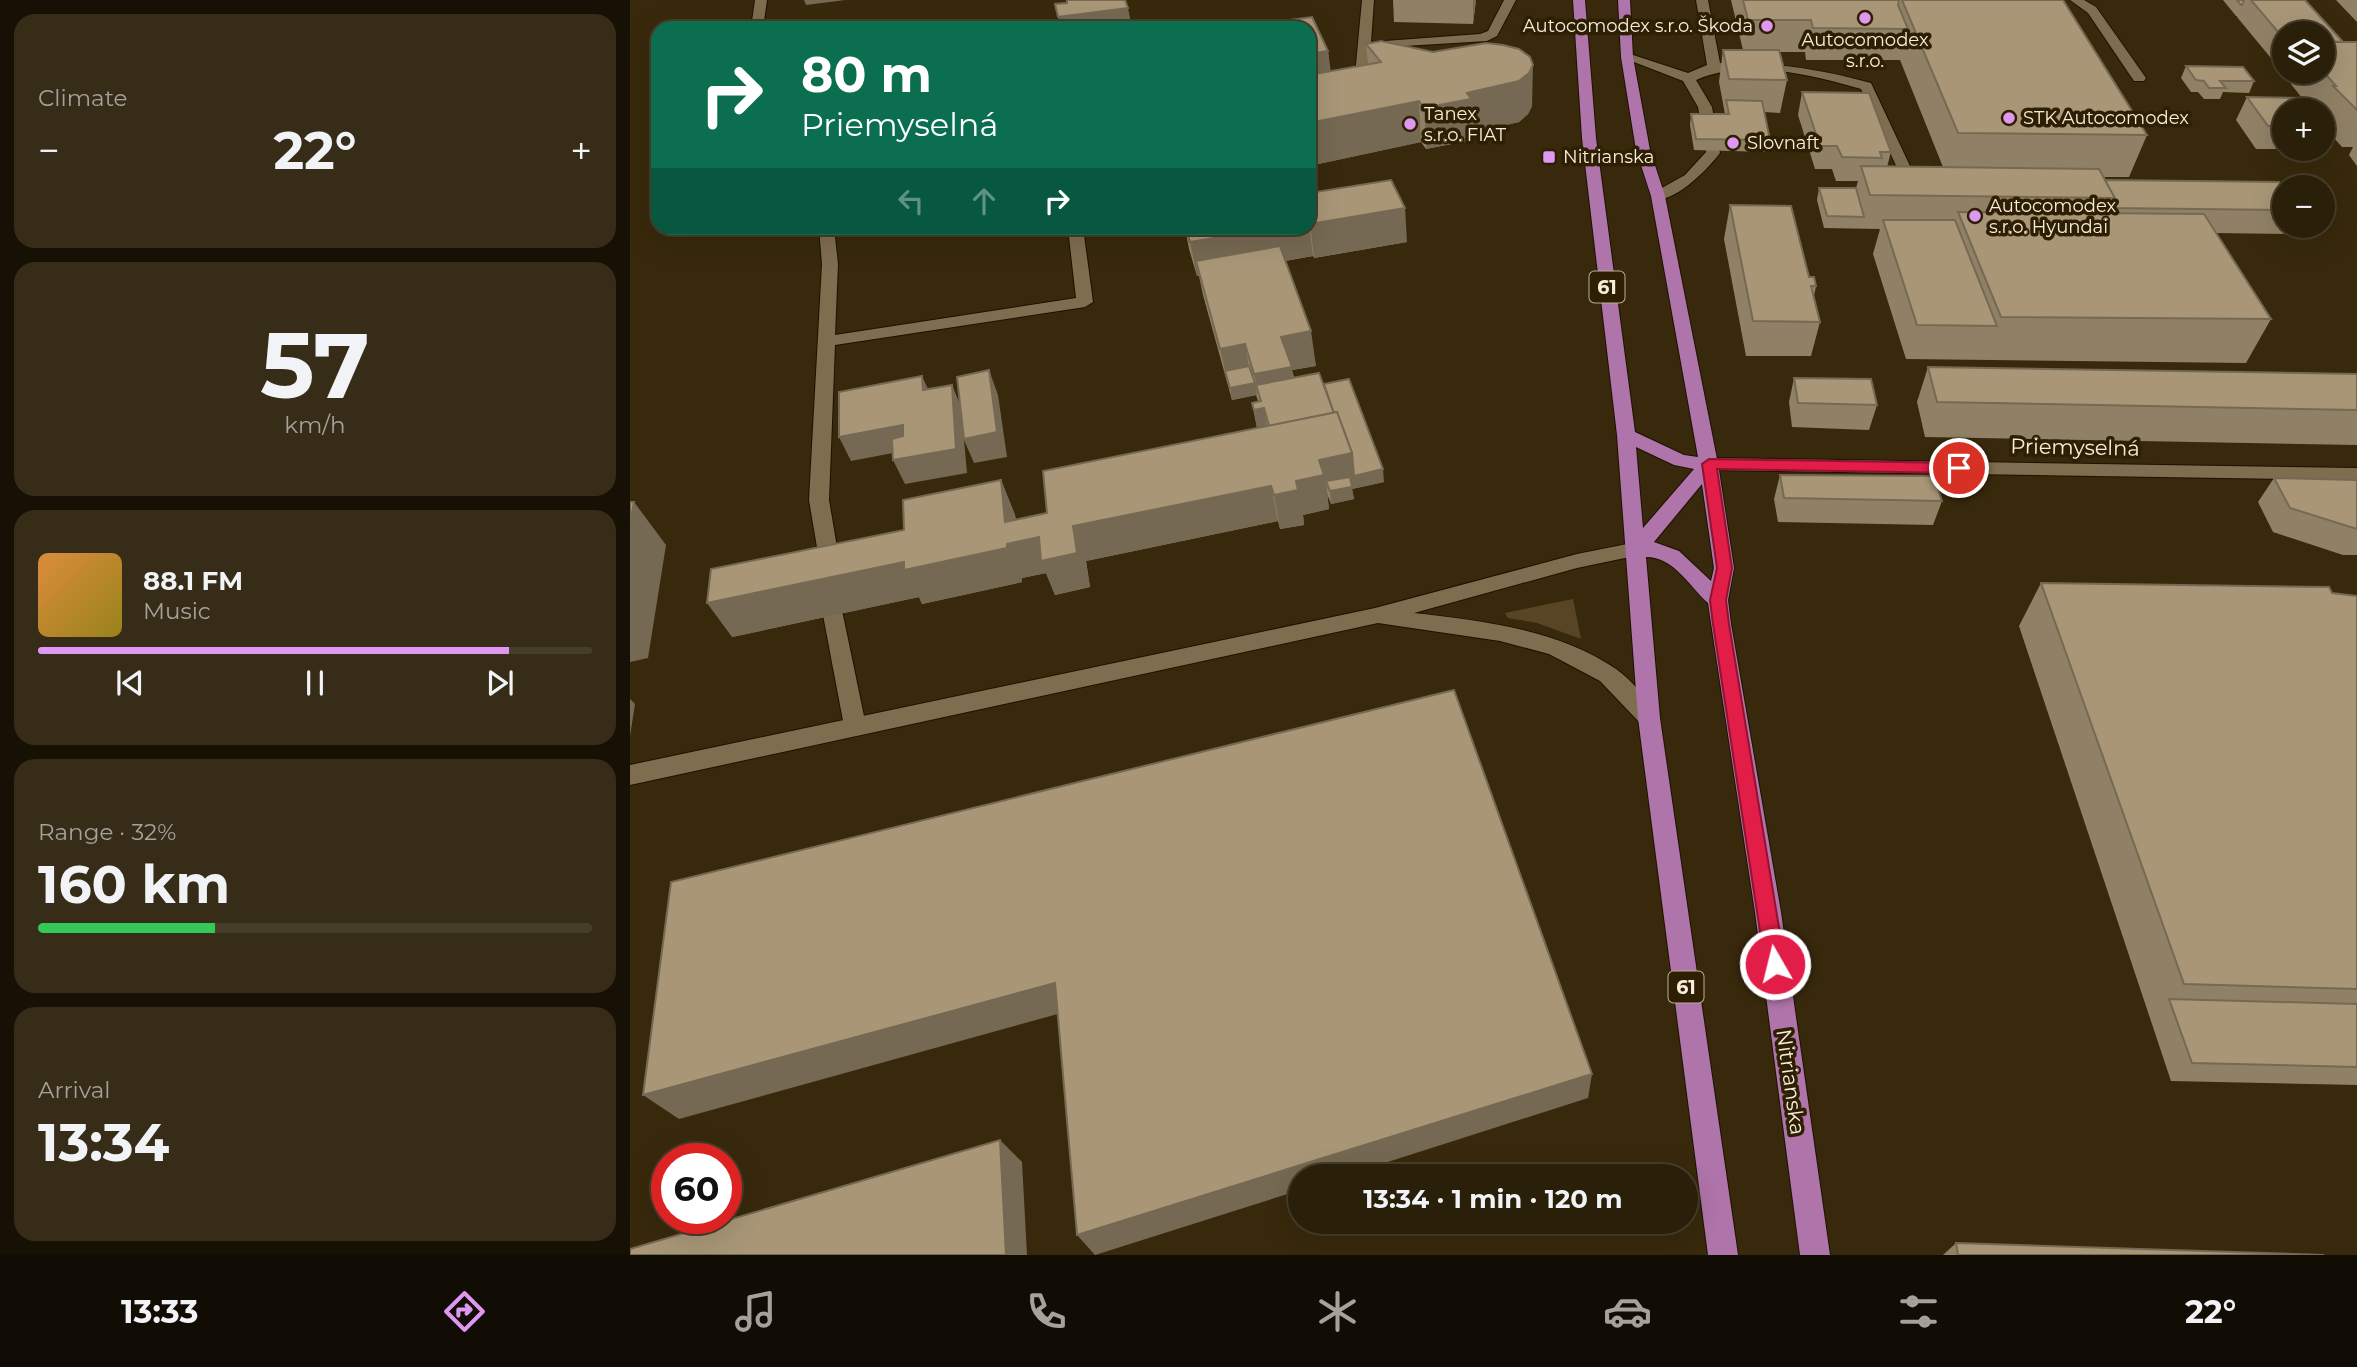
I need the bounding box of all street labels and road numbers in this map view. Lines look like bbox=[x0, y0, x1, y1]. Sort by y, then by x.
road number: 61 bbox=[1590, 272, 1625, 302]
street label: Priemyselná bbox=[2010, 433, 2140, 461]
road number: 61 bbox=[1668, 972, 1704, 1002]
street label: Nitrianska bbox=[1771, 1028, 1811, 1136]

